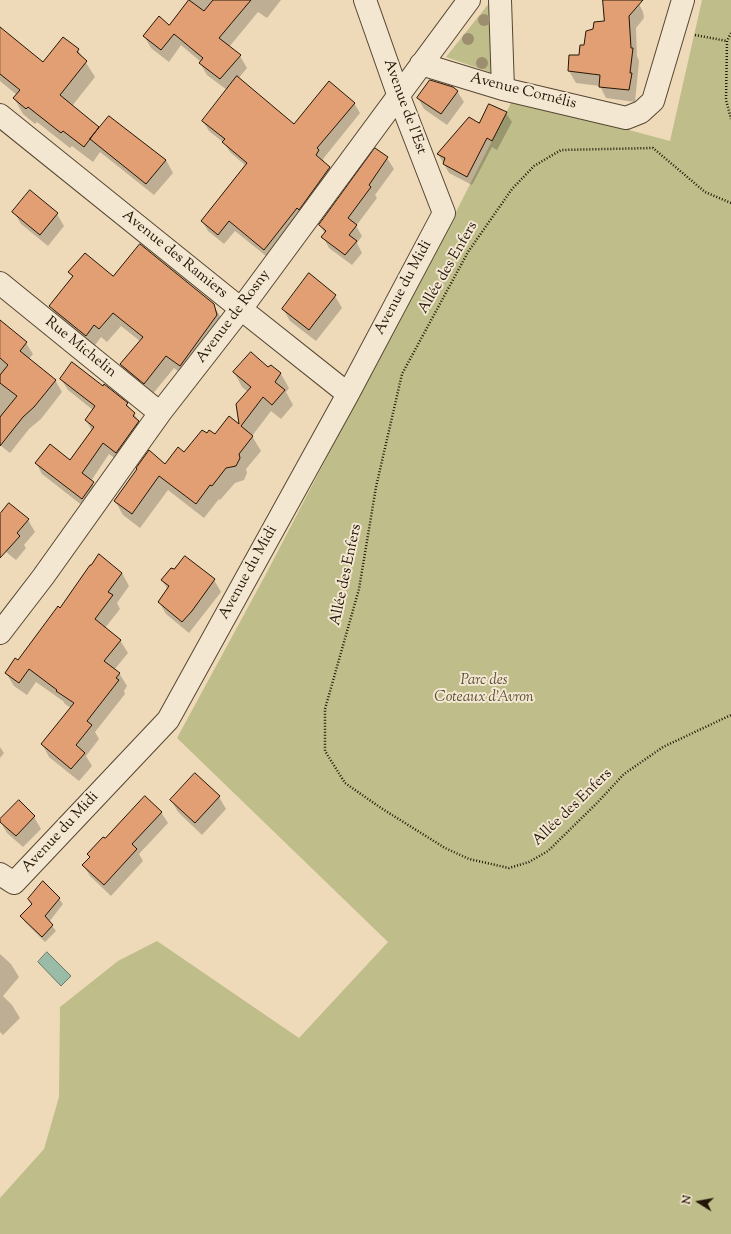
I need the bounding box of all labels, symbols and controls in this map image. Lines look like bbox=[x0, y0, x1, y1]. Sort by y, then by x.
street label: Avenue de l'Est bbox=[378, 57, 430, 157]
street label: Avenue Cornélis bbox=[468, 70, 578, 114]
street label: Avenue des Ramiers bbox=[118, 207, 230, 303]
street label: Allée des Enfers bbox=[415, 219, 483, 317]
street label: Avenue du Midi bbox=[372, 238, 436, 338]
street label: Avenue de Rosny bbox=[193, 267, 275, 367]
street label: Rue Michelin bbox=[41, 314, 119, 382]
street label: Avenue du Midi bbox=[216, 523, 282, 623]
street label: Allée des Enfers bbox=[327, 523, 367, 627]
park label: Parc des Coteaux d'Avron bbox=[434, 672, 534, 707]
street label: Allée des Enfers bbox=[530, 766, 616, 850]
street label: Avenue du Midi bbox=[19, 789, 103, 877]
north arrow bbox=[679, 1182, 719, 1222]
text: N bbox=[679, 1194, 696, 1206]

